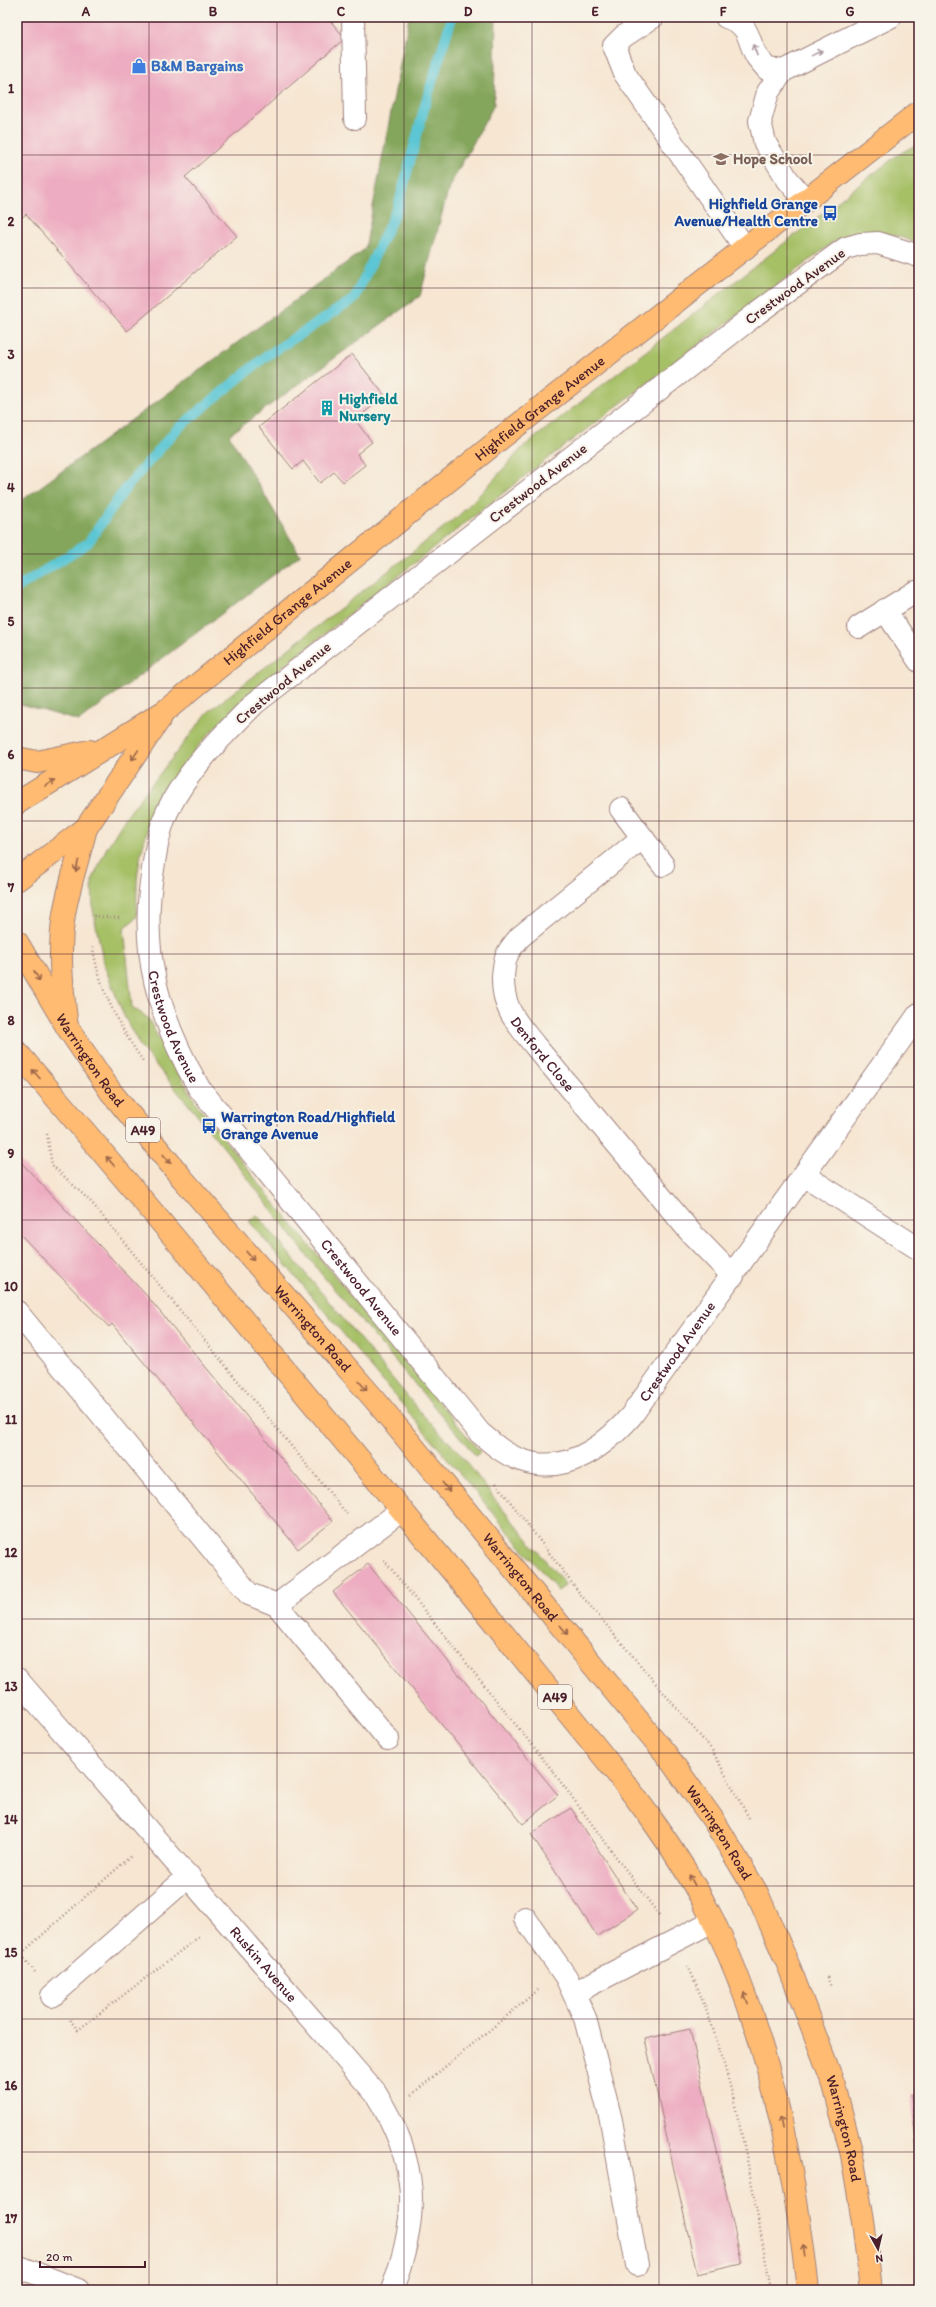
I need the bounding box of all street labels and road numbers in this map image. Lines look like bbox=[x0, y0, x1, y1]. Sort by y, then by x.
street label: Crestwood Avenue bbox=[741, 244, 849, 328]
street label: Highfield Grange Avenue bbox=[471, 352, 608, 465]
street label: Crestwood Avenue bbox=[485, 439, 591, 527]
street label: Highfield Grange Avenue bbox=[219, 554, 355, 669]
street label: Crestwood Avenue bbox=[231, 638, 335, 728]
street label: Crestwood Avenue bbox=[144, 969, 203, 1086]
street label: Warrington Road bbox=[52, 1010, 129, 1111]
street label: Denford Close bbox=[506, 1013, 579, 1095]
road number: A49 bbox=[126, 1118, 160, 1142]
street label: Crestwood Avenue bbox=[317, 1235, 406, 1339]
street label: Warrington Road bbox=[270, 1281, 356, 1376]
street label: Crestwood Avenue bbox=[635, 1298, 719, 1405]
street label: Warrington Road bbox=[479, 1529, 563, 1626]
road number: A49 bbox=[538, 1685, 572, 1709]
street label: Warrington Road bbox=[682, 1782, 757, 1884]
street label: Ruskin Avenue bbox=[226, 1923, 301, 2006]
street label: Warrington Road bbox=[822, 2073, 865, 2184]

